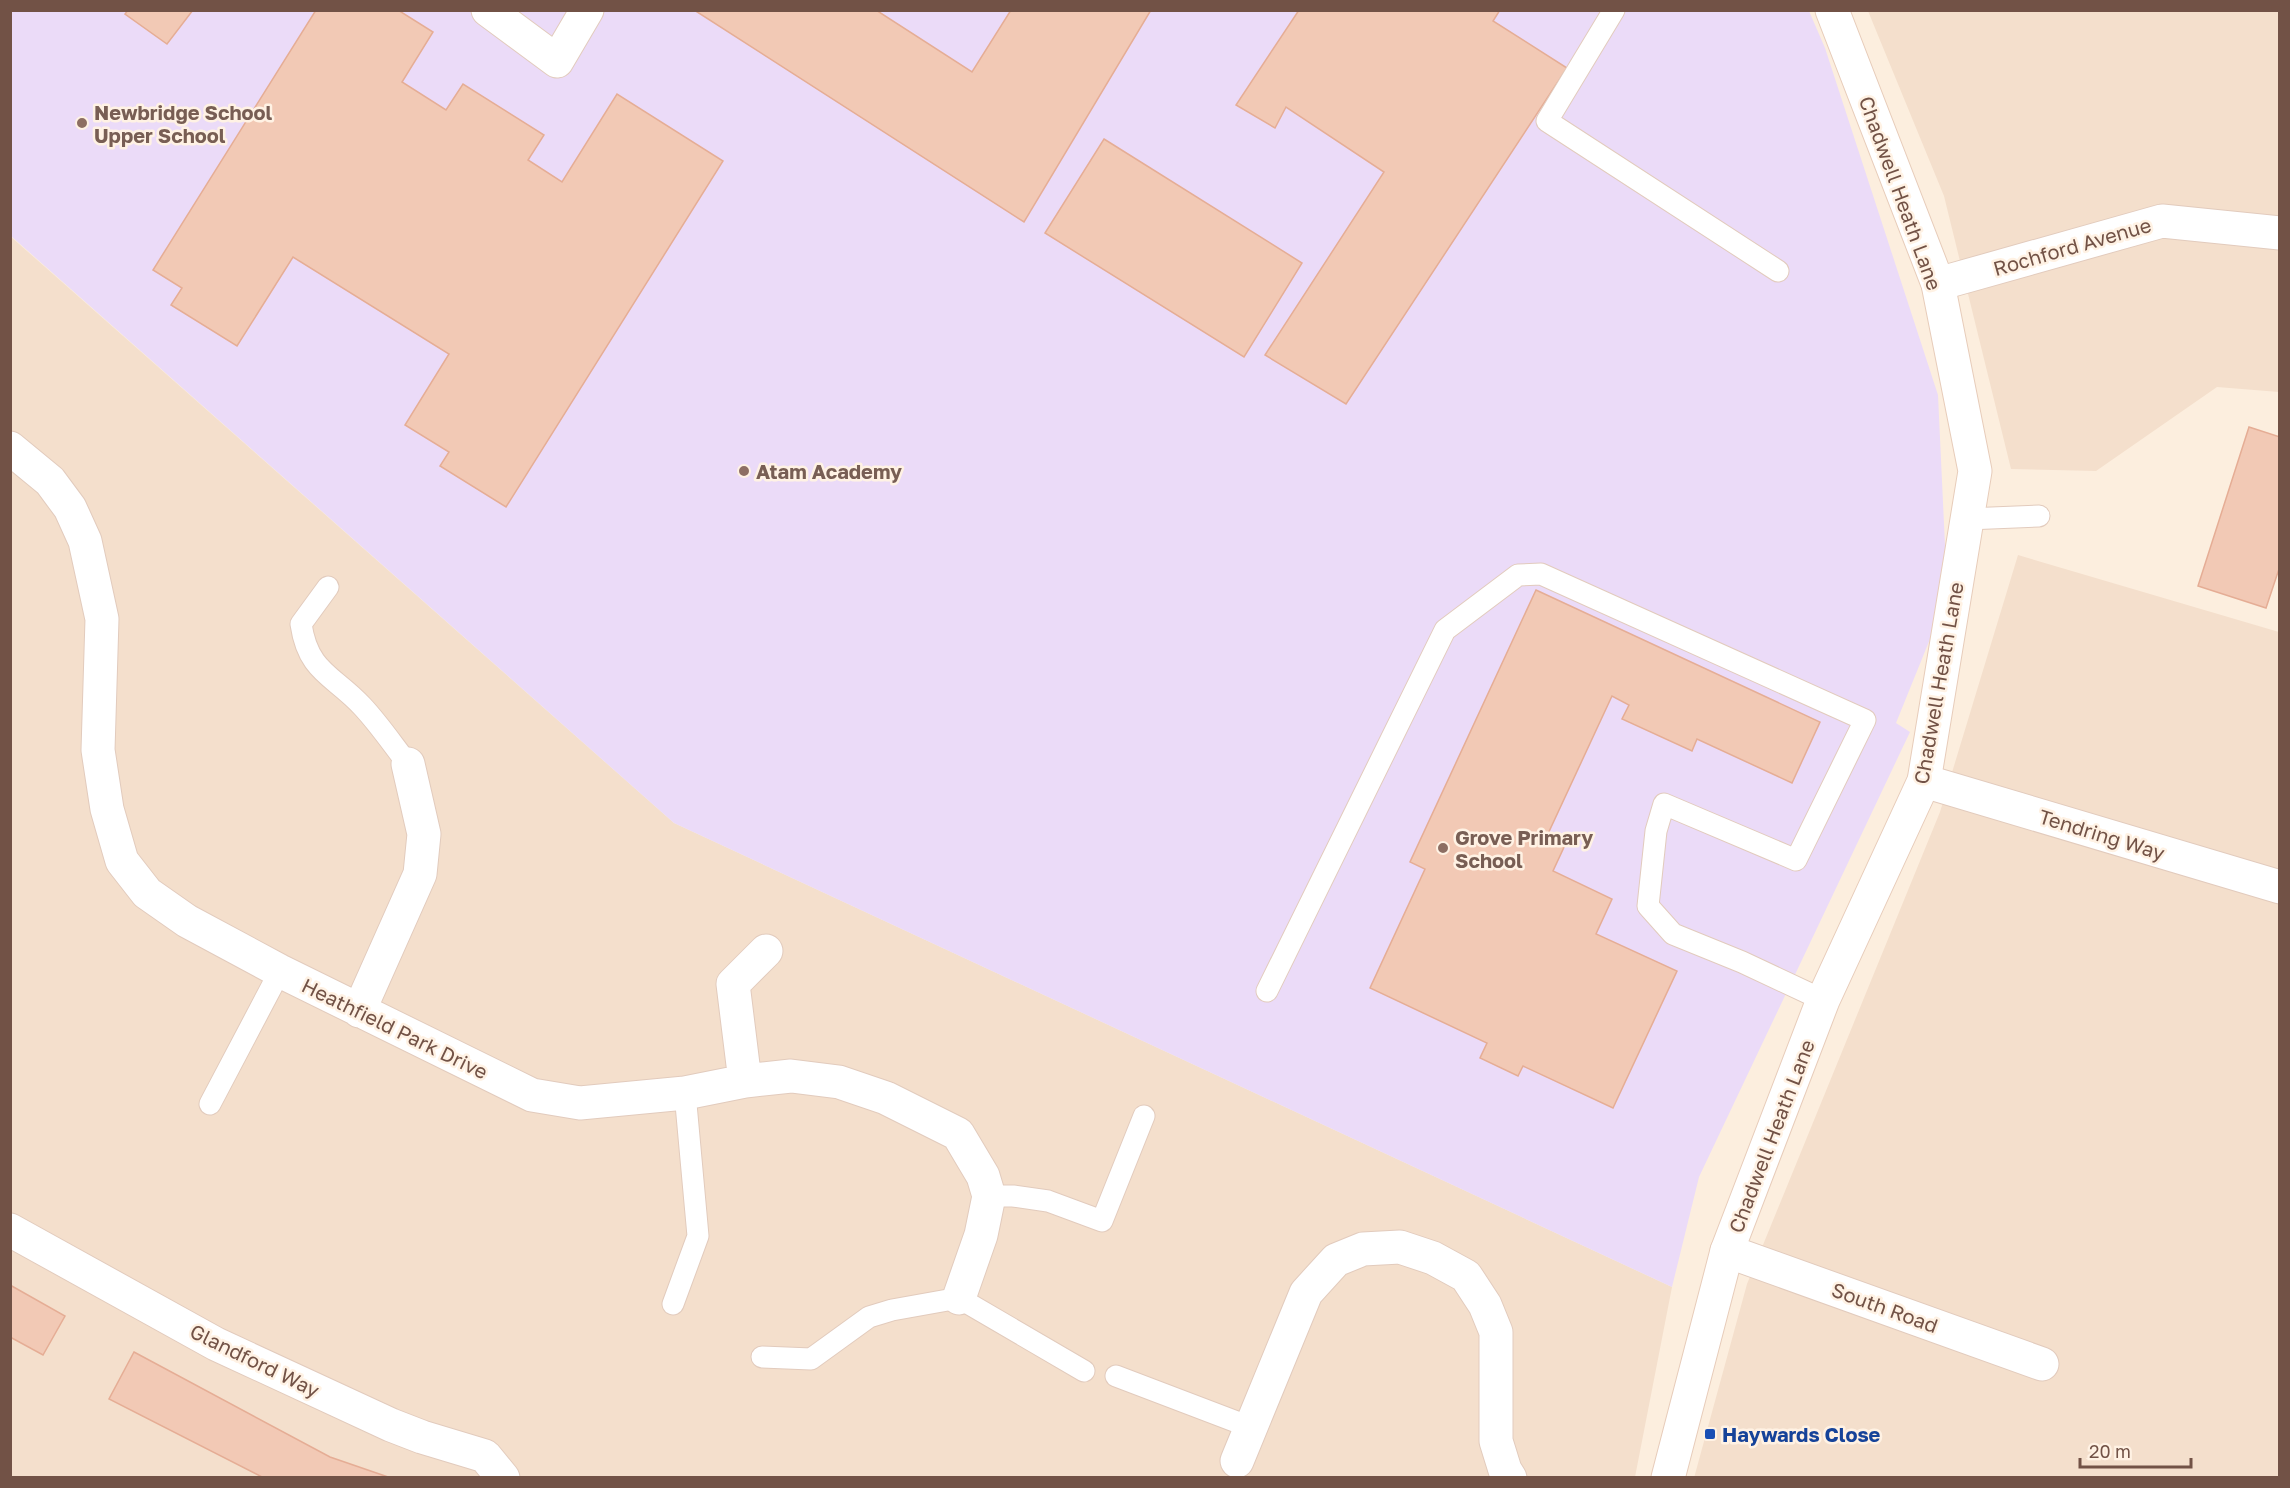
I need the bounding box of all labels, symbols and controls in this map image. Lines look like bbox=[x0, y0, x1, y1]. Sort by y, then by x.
street label: Chadwell Heath Lane bbox=[1855, 93, 1947, 293]
place label: Newbridge School Upper School bbox=[94, 100, 272, 147]
marker: Newbridge School Upper School bbox=[75, 116, 89, 130]
street label: Rochford Avenue bbox=[1990, 212, 2154, 280]
place label: Atam Academy bbox=[756, 459, 902, 483]
marker: Atam Academy bbox=[737, 464, 751, 478]
street label: Chadwell Heath Lane bbox=[1908, 580, 1968, 786]
street label: Tendring Way bbox=[2036, 804, 2168, 864]
place label: Grove Primary School bbox=[1455, 825, 1593, 872]
marker: Grove Primary School bbox=[1436, 841, 1450, 855]
street label: Heathfield Park Drive bbox=[298, 973, 492, 1083]
street label: Chadwell Heath Lane bbox=[1723, 1036, 1819, 1236]
street label: South Road bbox=[1829, 1277, 1941, 1337]
street label: Glandford Way bbox=[186, 1318, 324, 1402]
place label: Haywards Close bbox=[1722, 1422, 1881, 1446]
marker: Haywards Close bbox=[1703, 1427, 1717, 1441]
scale bar bbox=[2080, 1431, 2191, 1469]
text: 20 m bbox=[2089, 1440, 2131, 1462]

